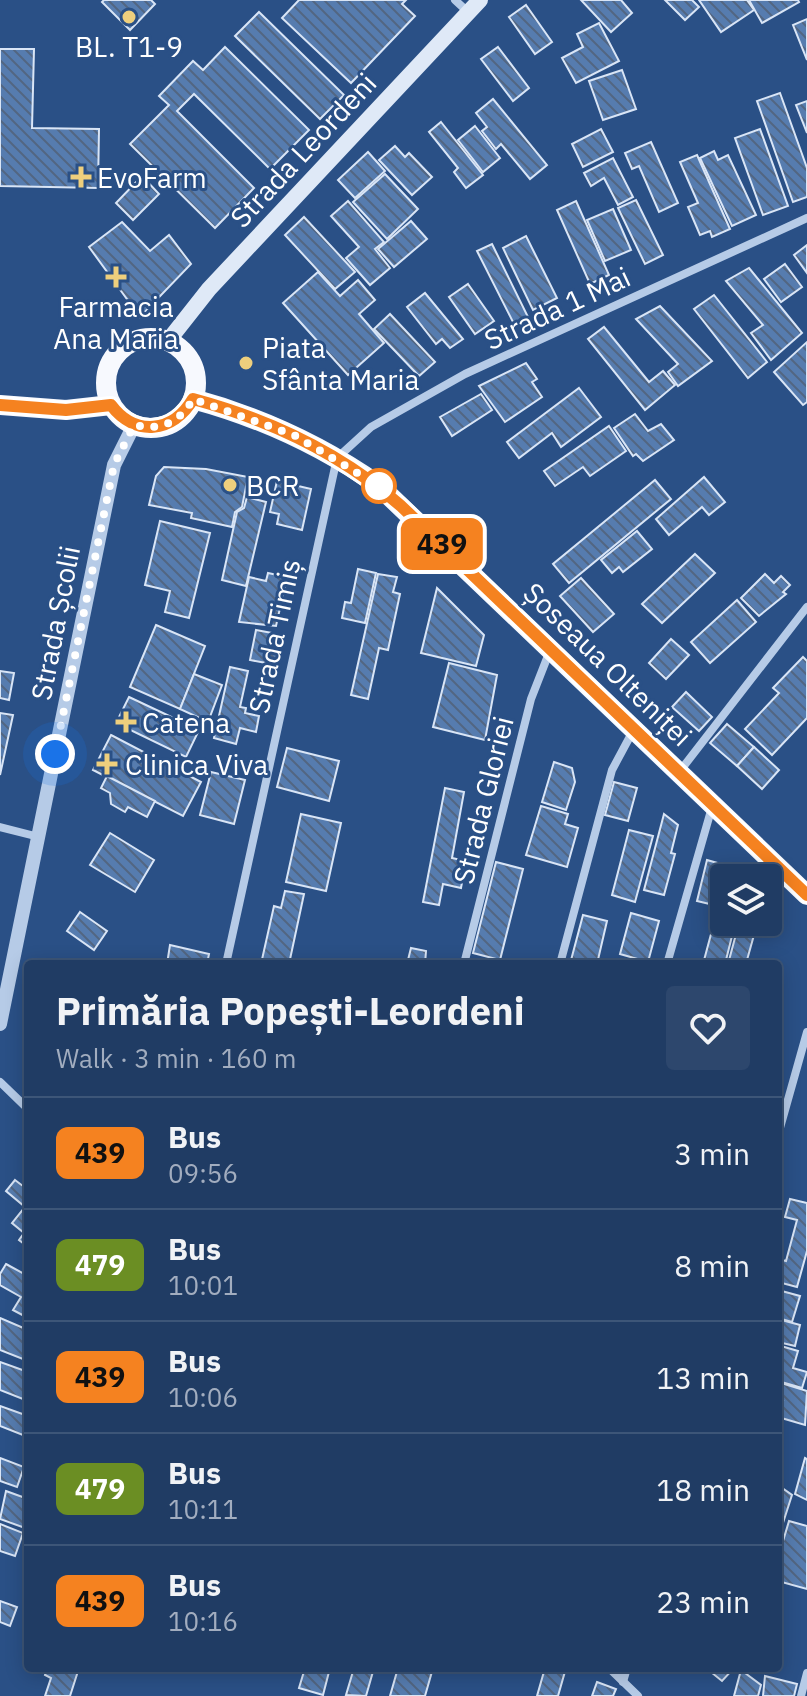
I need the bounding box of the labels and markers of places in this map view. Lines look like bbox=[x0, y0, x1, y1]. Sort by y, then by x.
marker: BL. T1-9 bbox=[120, 8, 138, 26]
place label: BL. T1-9 bbox=[75, 28, 183, 65]
place label: EvoFarm bbox=[97, 159, 207, 196]
marker: EvoFarm bbox=[72, 168, 90, 186]
marker: Farmacia Ana Maria bbox=[107, 268, 125, 286]
place label: Farmacia Ana Maria bbox=[53, 288, 179, 357]
place label: Piata Sfânta Maria bbox=[262, 329, 420, 398]
marker: Piata Sfânta Maria bbox=[237, 354, 255, 372]
place label: BCR bbox=[246, 467, 300, 504]
unlabelled marker bbox=[362, 469, 396, 503]
marker: BCR bbox=[221, 476, 239, 494]
place label: Catena bbox=[142, 704, 230, 741]
marker: Catena bbox=[117, 713, 135, 731]
place label: Clinica Viva bbox=[125, 746, 268, 783]
marker: Clinica Viva bbox=[96, 753, 118, 775]

